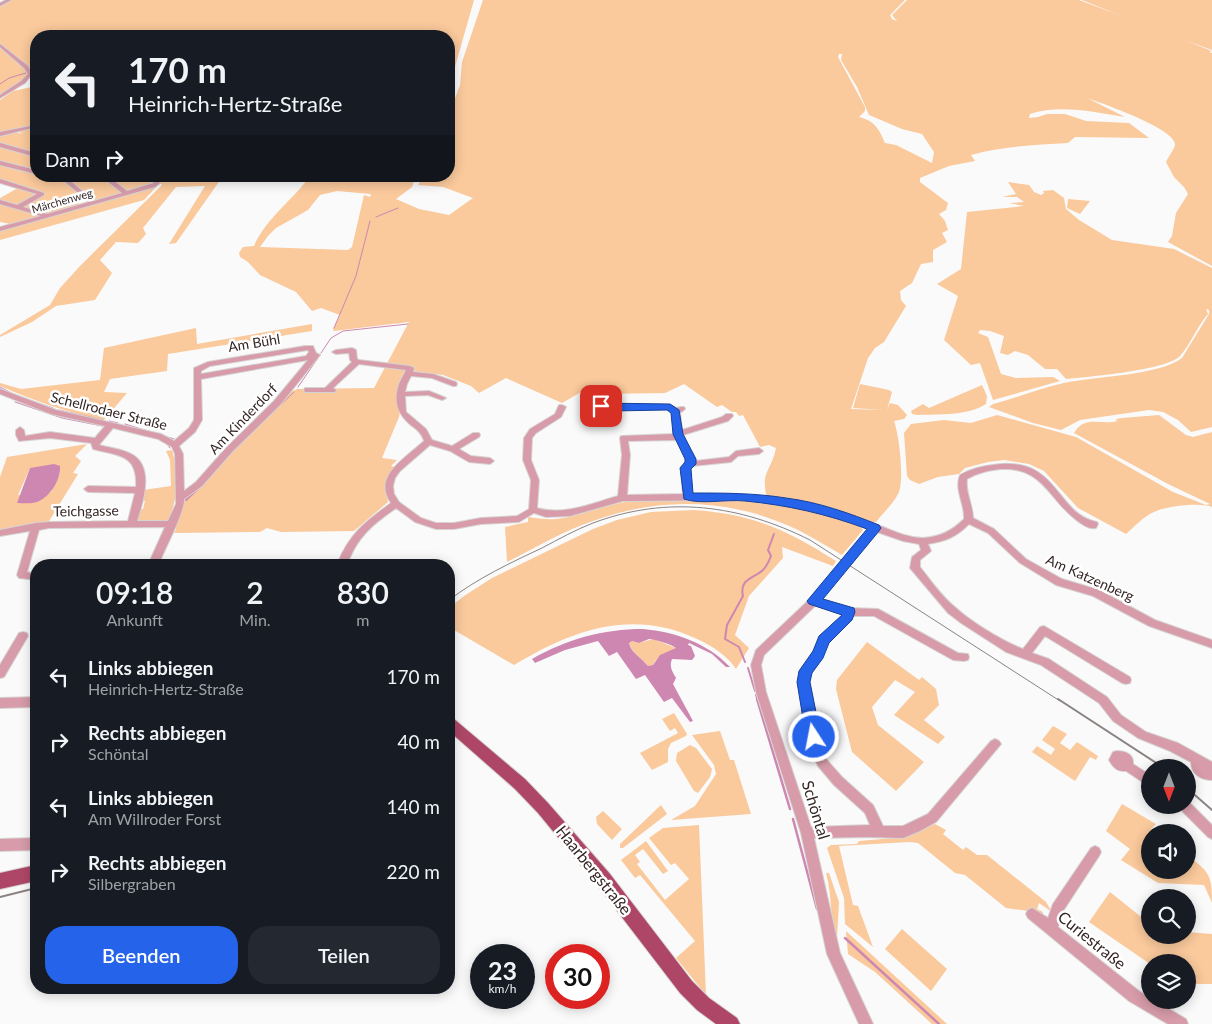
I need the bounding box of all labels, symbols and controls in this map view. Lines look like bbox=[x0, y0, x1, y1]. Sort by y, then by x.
text: 170 m bbox=[128, 48, 227, 90]
icon: left bbox=[45, 50, 110, 115]
text: Heinrich-Hertz-Straße bbox=[128, 90, 342, 117]
icon: right bbox=[100, 145, 128, 173]
text: Dann bbox=[45, 148, 90, 171]
street label: Märchenweg bbox=[30, 186, 94, 215]
street label: Am Bühl bbox=[227, 330, 281, 355]
street label: Am Kinderdorf bbox=[205, 380, 280, 457]
pin bbox=[580, 385, 622, 427]
street label: Schellrodaer Straße bbox=[49, 388, 169, 433]
icon: arrive bbox=[587, 392, 615, 420]
street label: Teichgasse bbox=[53, 501, 119, 520]
street label: Am Katzenberg bbox=[1044, 551, 1137, 605]
text: 09:18 bbox=[96, 574, 173, 610]
text: 2 bbox=[246, 574, 264, 610]
text: 830 bbox=[337, 574, 389, 610]
text: Ankunft bbox=[106, 610, 163, 629]
text: Min. bbox=[239, 610, 271, 629]
text: m bbox=[356, 610, 369, 629]
text: Links abbiegen bbox=[88, 656, 213, 679]
icon: left bbox=[45, 663, 73, 691]
text: 170 m bbox=[386, 665, 440, 688]
text: Heinrich-Hertz-Straße bbox=[88, 679, 244, 698]
position arrow bbox=[787, 710, 839, 762]
text: Rechts abbiegen bbox=[88, 721, 226, 744]
icon: right bbox=[45, 728, 73, 756]
text: 40 m bbox=[397, 730, 440, 753]
text: Schöntal bbox=[88, 744, 149, 763]
north arrow bbox=[1141, 759, 1196, 814]
map controls bbox=[1141, 759, 1196, 1009]
street label: Schöntal bbox=[799, 778, 834, 842]
text: Links abbiegen bbox=[88, 786, 213, 809]
icon: left bbox=[45, 793, 73, 821]
text: 140 m bbox=[386, 795, 440, 818]
text: Am Willroder Forst bbox=[88, 809, 221, 828]
street label: Haarbergstraße bbox=[553, 821, 636, 918]
button: sound bbox=[1141, 824, 1196, 879]
text: Rechts abbiegen bbox=[88, 851, 226, 874]
icon: right bbox=[45, 858, 73, 886]
text: 220 m bbox=[386, 860, 440, 883]
text: Silbergraben bbox=[88, 874, 176, 893]
button: search bbox=[1141, 889, 1196, 944]
street label: Curiestraße bbox=[1055, 907, 1130, 973]
button: Beenden bbox=[45, 926, 238, 984]
button: Teilen bbox=[248, 926, 440, 984]
speed limit sign: 30 bbox=[545, 944, 610, 1009]
button: layers bbox=[1141, 954, 1196, 1009]
text: 23 bbox=[488, 955, 517, 985]
text: km/h bbox=[488, 981, 517, 996]

